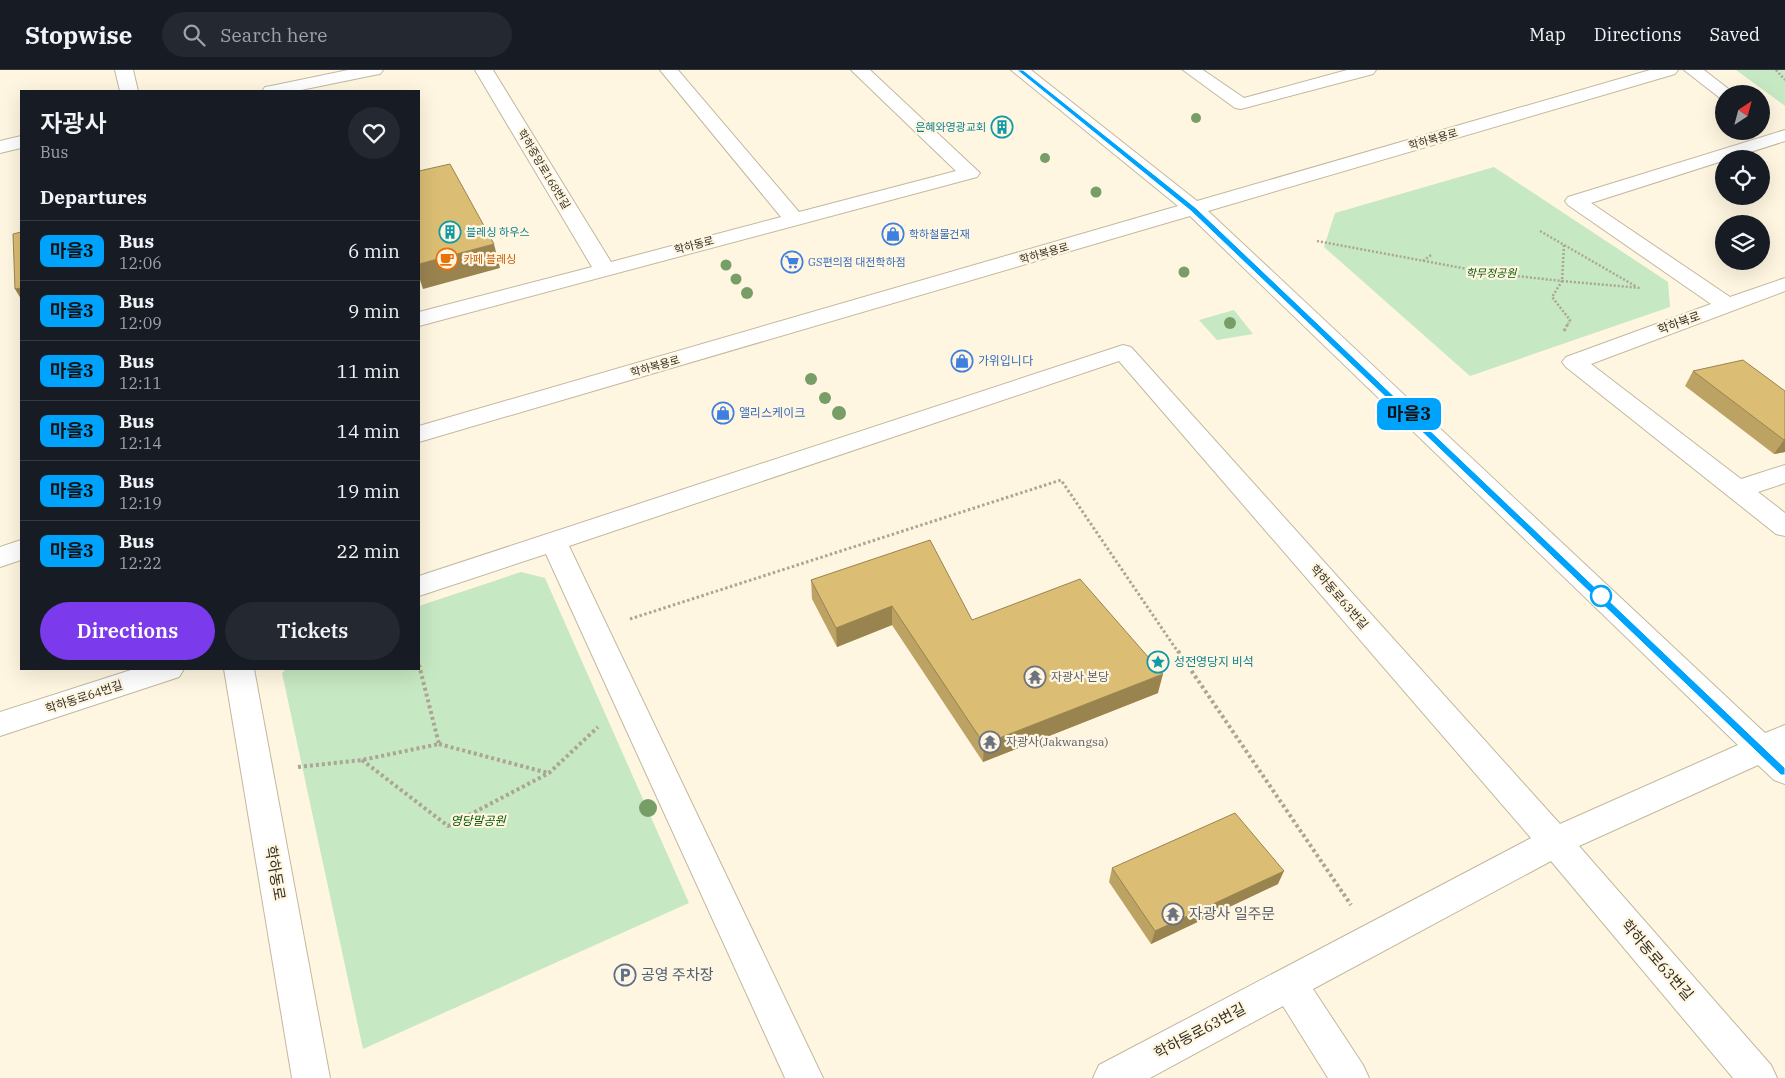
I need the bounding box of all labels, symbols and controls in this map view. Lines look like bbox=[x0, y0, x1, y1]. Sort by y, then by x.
search box bbox=[162, 12, 512, 57]
text: Stopwise bbox=[25, 19, 132, 51]
icon: search bbox=[180, 21, 208, 49]
text: Search here bbox=[220, 23, 327, 47]
text: Map bbox=[1529, 23, 1566, 46]
text: Directions bbox=[1594, 23, 1682, 46]
text: Saved bbox=[1710, 23, 1760, 46]
north arrow bbox=[1715, 85, 1770, 140]
map controls bbox=[1715, 85, 1770, 270]
text: 자광사 bbox=[40, 107, 106, 139]
button: heart bbox=[348, 107, 400, 159]
building icon: 은혜와영광교회 bbox=[990, 115, 1014, 139]
place label: 은혜와영광교회 bbox=[915, 120, 986, 134]
street label: 학하복용로 bbox=[1407, 125, 1459, 153]
street label: 학하중앙로168번길 bbox=[515, 127, 573, 211]
text: Bus bbox=[40, 142, 68, 162]
button: locate bbox=[1715, 150, 1770, 205]
text: Departures bbox=[40, 185, 147, 209]
button: layers bbox=[1715, 215, 1770, 270]
building icon: 블레싱 하우스 bbox=[438, 220, 462, 244]
shop icon: 학하철물건재 bbox=[881, 222, 905, 246]
place label: 블레싱 하우스 bbox=[466, 225, 529, 239]
place label: 학하철물건재 bbox=[909, 227, 970, 241]
text: Bus bbox=[119, 229, 154, 253]
street label: 학하동로 bbox=[673, 233, 715, 257]
text: 마을3 bbox=[50, 239, 94, 262]
text: 6 min bbox=[348, 239, 400, 263]
street label: 학하복용로 bbox=[1018, 239, 1070, 267]
cafe icon: 카페 블레싱 bbox=[435, 247, 459, 271]
supermarket icon: GS편의점 대전학하점 bbox=[780, 250, 804, 274]
place label: 카페 블레싱 bbox=[463, 252, 516, 266]
text: 12:06 bbox=[119, 253, 162, 273]
place label: GS편의점 대전학하점 bbox=[808, 255, 906, 269]
park label: 학무정공원 bbox=[1466, 266, 1517, 280]
text: Bus bbox=[119, 289, 154, 313]
text: 마을3 bbox=[50, 299, 94, 322]
text: 9 min bbox=[348, 299, 400, 323]
street label: 학하북로 bbox=[1656, 308, 1702, 337]
text: 12:09 bbox=[119, 313, 162, 333]
text: Bus bbox=[119, 349, 154, 373]
shop icon: 가위입니다 bbox=[950, 349, 974, 373]
street label: 학하복용로 bbox=[629, 352, 681, 380]
place label: 가위입니다 bbox=[978, 353, 1033, 368]
text: 마을3 bbox=[50, 359, 94, 382]
text: 11 min bbox=[337, 359, 400, 383]
text: 12:11 bbox=[119, 373, 162, 393]
line badge: 마을3 bbox=[1380, 398, 1438, 430]
shop icon: 앨리스케이크 bbox=[711, 401, 735, 425]
text: 마을3 bbox=[1387, 402, 1431, 425]
place label: 앨리스케이크 bbox=[739, 405, 805, 420]
text: Bus bbox=[119, 409, 154, 433]
text: 마을3 bbox=[50, 419, 94, 442]
text: 14 min bbox=[337, 419, 400, 443]
text: 12:14 bbox=[119, 433, 162, 453]
text: Bus bbox=[119, 469, 154, 493]
text: 마을3 bbox=[50, 479, 94, 502]
text: 19 min bbox=[337, 479, 400, 503]
text: 12:19 bbox=[119, 493, 162, 513]
text: Bus bbox=[119, 529, 154, 553]
text: 마을3 bbox=[50, 539, 94, 562]
text: 22 min bbox=[337, 539, 400, 563]
text: 12:22 bbox=[119, 553, 162, 573]
street label: 학하동로63번길 bbox=[1307, 561, 1371, 632]
unlabelled marker bbox=[1590, 585, 1612, 607]
button: Directions bbox=[40, 602, 215, 660]
button: Tickets bbox=[225, 602, 400, 660]
place icon: 성전영당지 비석 bbox=[1146, 650, 1170, 674]
place label: 성전영당지 비석 bbox=[1174, 654, 1254, 669]
temple icon: 자광사 본당 bbox=[1023, 665, 1047, 689]
place label: 자광사 본당 bbox=[1051, 669, 1109, 684]
street label: 학하동로64번길 bbox=[43, 677, 125, 716]
temple icon: 자광사(Jakwangsa) bbox=[978, 730, 1002, 754]
place label: 자광사(Jakwangsa) bbox=[1006, 734, 1108, 749]
park label: 영당말공원 bbox=[450, 813, 507, 828]
street label: 학하동로 bbox=[261, 844, 290, 902]
temple icon: 자광사 일주문 bbox=[1161, 902, 1185, 926]
place label: 자광사 일주문 bbox=[1189, 904, 1275, 923]
street label: 학하동로63번길 bbox=[1617, 915, 1698, 1004]
parking icon: 공영 주차장 bbox=[613, 963, 637, 987]
place label: 공영 주차장 bbox=[641, 965, 714, 984]
street label: 학하동로63번길 bbox=[1151, 999, 1249, 1063]

